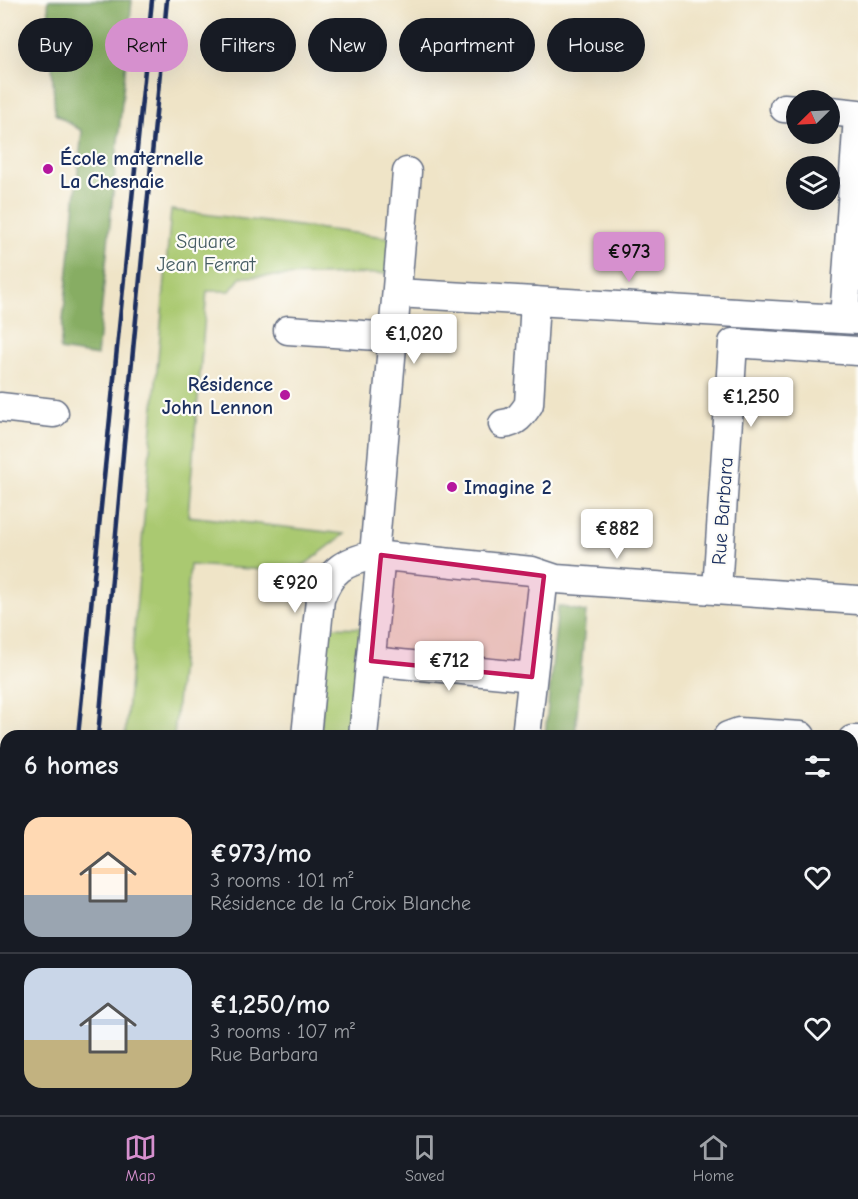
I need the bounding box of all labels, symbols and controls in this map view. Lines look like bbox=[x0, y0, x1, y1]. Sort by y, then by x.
chip: Buy bbox=[18, 18, 93, 72]
chip: Rent bbox=[105, 18, 188, 72]
chip: Filters bbox=[200, 18, 296, 72]
chip: New bbox=[308, 18, 387, 72]
chip: Apartment bbox=[399, 18, 535, 72]
chip: House bbox=[547, 18, 645, 72]
north arrow bbox=[786, 90, 840, 144]
map controls bbox=[786, 90, 840, 210]
place label: École maternelle La Chesnaie bbox=[60, 146, 203, 193]
button: layers bbox=[786, 156, 840, 210]
marker: École maternelle La Chesnaie bbox=[41, 162, 55, 176]
park label: Square Jean Ferrat bbox=[156, 230, 257, 276]
pin: €973 bbox=[593, 232, 665, 283]
text: €973 bbox=[607, 240, 651, 263]
pin: €1,020 bbox=[365, 314, 463, 365]
text: €1,020 bbox=[385, 322, 443, 345]
place label: Résidence John Lennon bbox=[162, 373, 273, 419]
pin: €1,250 bbox=[702, 377, 800, 428]
text: €1,250 bbox=[722, 385, 780, 408]
marker: Résidence John Lennon bbox=[278, 388, 292, 402]
street label: Rue Barbara bbox=[707, 456, 738, 566]
place label: Imagine 2 bbox=[464, 476, 552, 499]
marker: Imagine 2 bbox=[445, 480, 459, 494]
pin: €882 bbox=[581, 509, 653, 560]
text: €882 bbox=[595, 517, 639, 540]
pin: €920 bbox=[259, 563, 331, 614]
text: €920 bbox=[272, 571, 318, 594]
pin: €712 bbox=[413, 641, 485, 692]
text: €712 bbox=[429, 649, 469, 672]
icon: filters bbox=[801, 750, 834, 783]
text: 6 homes bbox=[24, 751, 119, 781]
text: €973/mo bbox=[210, 839, 312, 869]
icon: home bbox=[72, 841, 144, 913]
icon: heart bbox=[801, 861, 834, 894]
text: 3 rooms · 101 m² bbox=[210, 869, 354, 892]
text: Résidence de la Croix Blanche bbox=[210, 892, 471, 915]
text: €1,250/mo bbox=[210, 990, 330, 1020]
icon: home bbox=[72, 992, 144, 1064]
icon: heart bbox=[801, 1012, 834, 1045]
text: 3 rooms · 107 m² bbox=[210, 1020, 355, 1043]
text: Rue Barbara bbox=[210, 1043, 318, 1066]
tab: Map bbox=[124, 1131, 157, 1185]
tab: Saved bbox=[405, 1131, 445, 1185]
tab: Home bbox=[693, 1131, 734, 1185]

